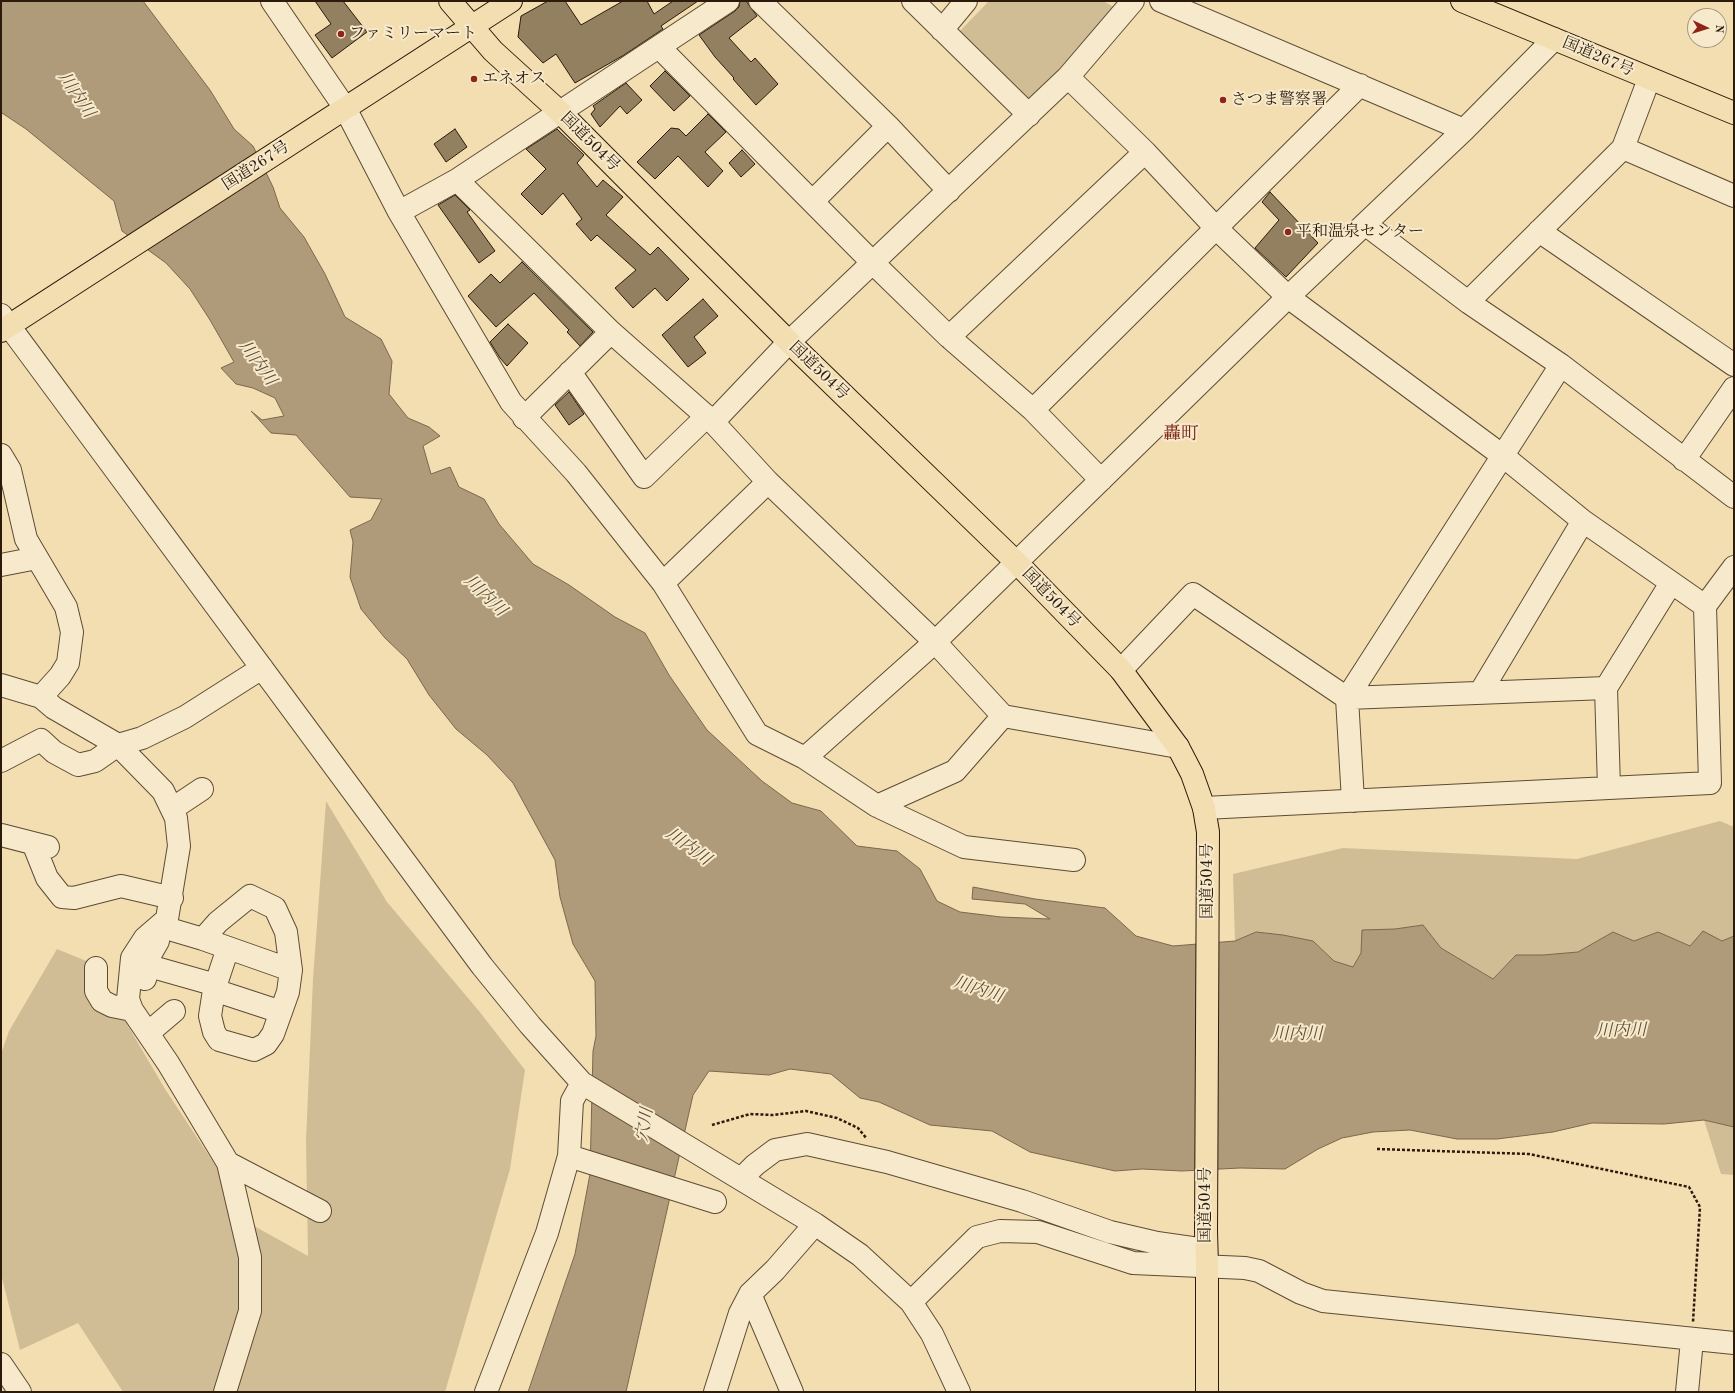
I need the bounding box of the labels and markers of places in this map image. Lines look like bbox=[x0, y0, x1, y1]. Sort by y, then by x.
place label: ファミリーマート bbox=[349, 24, 477, 44]
marker: ファミリーマート bbox=[336, 29, 346, 39]
place label: エネオス bbox=[482, 69, 546, 89]
marker: エネオス bbox=[469, 74, 479, 84]
place label: さつま警察署 bbox=[1231, 90, 1327, 110]
marker: さつま警察署 bbox=[1218, 95, 1228, 105]
place label: 平和温泉センター bbox=[1296, 222, 1424, 242]
marker: 平和温泉センター bbox=[1283, 227, 1293, 237]

